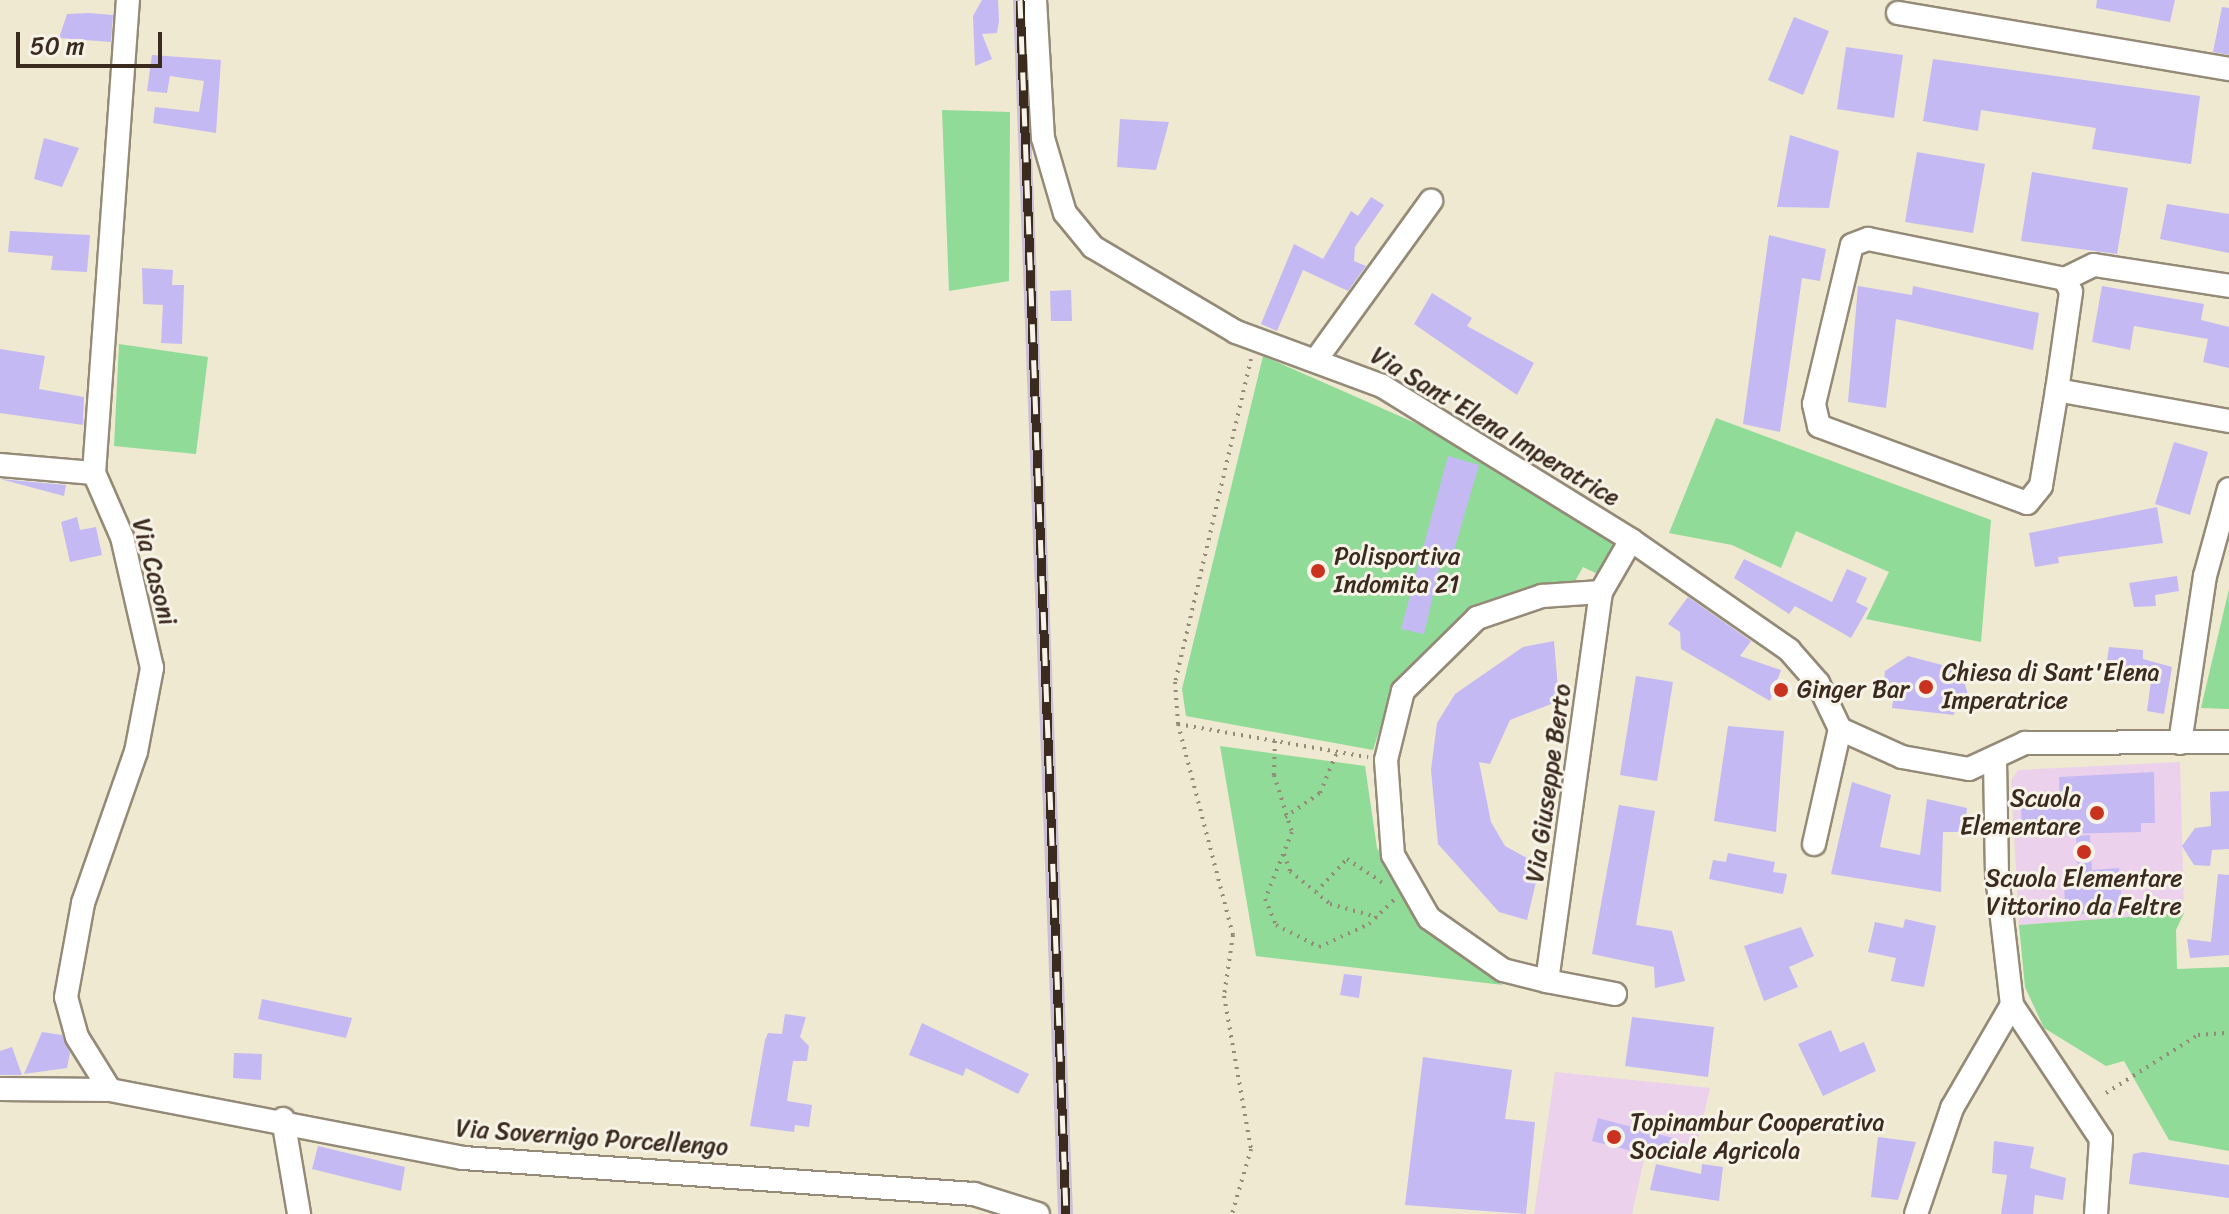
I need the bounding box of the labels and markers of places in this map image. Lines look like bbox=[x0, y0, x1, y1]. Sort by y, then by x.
place label: Polisportiva Indomita 21 bbox=[1334, 543, 1460, 599]
marker: Polisportiva Indomita 21 bbox=[1309, 562, 1327, 580]
place label: Chiesa di Sant'Elena Imperatrice bbox=[1942, 659, 2160, 715]
place label: Ginger Bar bbox=[1797, 676, 1909, 704]
marker: Chiesa di Sant'Elena Imperatrice bbox=[1917, 678, 1935, 696]
marker: Ginger Bar bbox=[1772, 681, 1790, 699]
place label: Scuola Elementare bbox=[1960, 785, 2081, 841]
marker: Scuola Elementare bbox=[2088, 804, 2106, 822]
marker: Scuola Elementare Vittorino da Feltre bbox=[2075, 843, 2093, 861]
place label: Scuola Elementare Vittorino da Feltre bbox=[1985, 865, 2183, 921]
place label: Topinambur Cooperativa Sociale Agricola bbox=[1630, 1109, 1883, 1165]
marker: Topinambur Cooperativa Sociale Agricola bbox=[1605, 1128, 1623, 1146]

